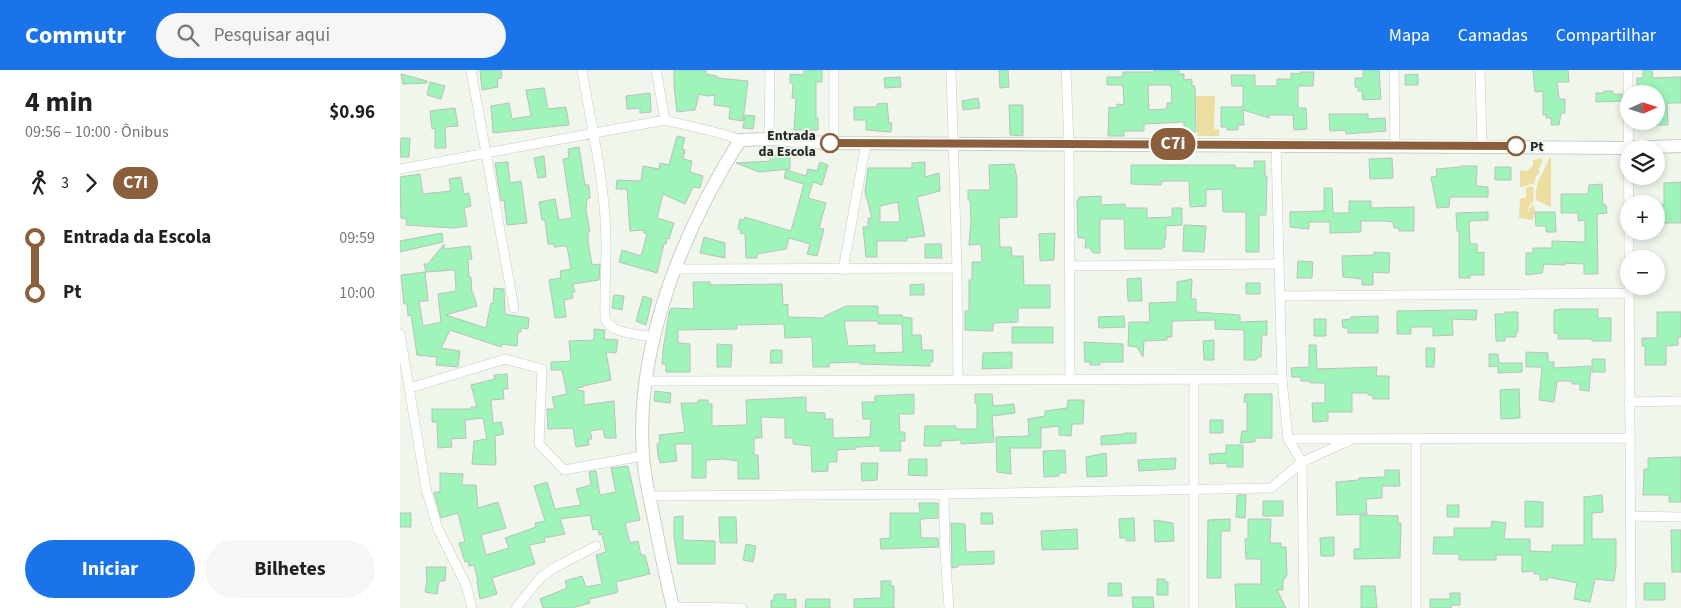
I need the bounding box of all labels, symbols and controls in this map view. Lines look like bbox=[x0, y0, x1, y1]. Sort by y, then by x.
search box bbox=[156, 13, 506, 58]
text: Commutr bbox=[25, 18, 126, 53]
icon: search bbox=[174, 21, 202, 49]
text: Pesquisar aqui bbox=[214, 22, 330, 49]
text: Mapa bbox=[1389, 23, 1430, 48]
text: Camadas bbox=[1458, 23, 1528, 48]
text: Compartilhar bbox=[1556, 23, 1656, 48]
text: 4 min bbox=[25, 82, 93, 122]
north arrow bbox=[1620, 85, 1665, 130]
map controls bbox=[1620, 85, 1665, 295]
text: $0.96 bbox=[329, 99, 375, 126]
text: 09:56 – 10:00 · Ônibus bbox=[25, 121, 169, 143]
place label: Entrada da Escola bbox=[759, 126, 816, 162]
line badge: C7i bbox=[1144, 128, 1202, 160]
text: C7i bbox=[1161, 131, 1185, 156]
marker: Entrada da Escola bbox=[820, 133, 840, 153]
marker: Pt bbox=[1506, 136, 1526, 156]
place label: Pt bbox=[1530, 137, 1544, 157]
button: layers bbox=[1620, 140, 1665, 185]
icon: walk bbox=[25, 169, 53, 197]
icon: forward bbox=[77, 169, 105, 197]
text: C7i bbox=[123, 170, 148, 195]
text: 3 bbox=[61, 172, 69, 194]
button: + bbox=[1620, 195, 1665, 240]
text: Entrada da Escola bbox=[63, 224, 211, 251]
text: 09:59 bbox=[339, 227, 375, 249]
button: − bbox=[1620, 250, 1665, 295]
text: Pt bbox=[63, 279, 82, 306]
text: 10:00 bbox=[339, 282, 375, 304]
button: Iniciar bbox=[25, 540, 195, 598]
button: Bilhetes bbox=[205, 540, 375, 598]

